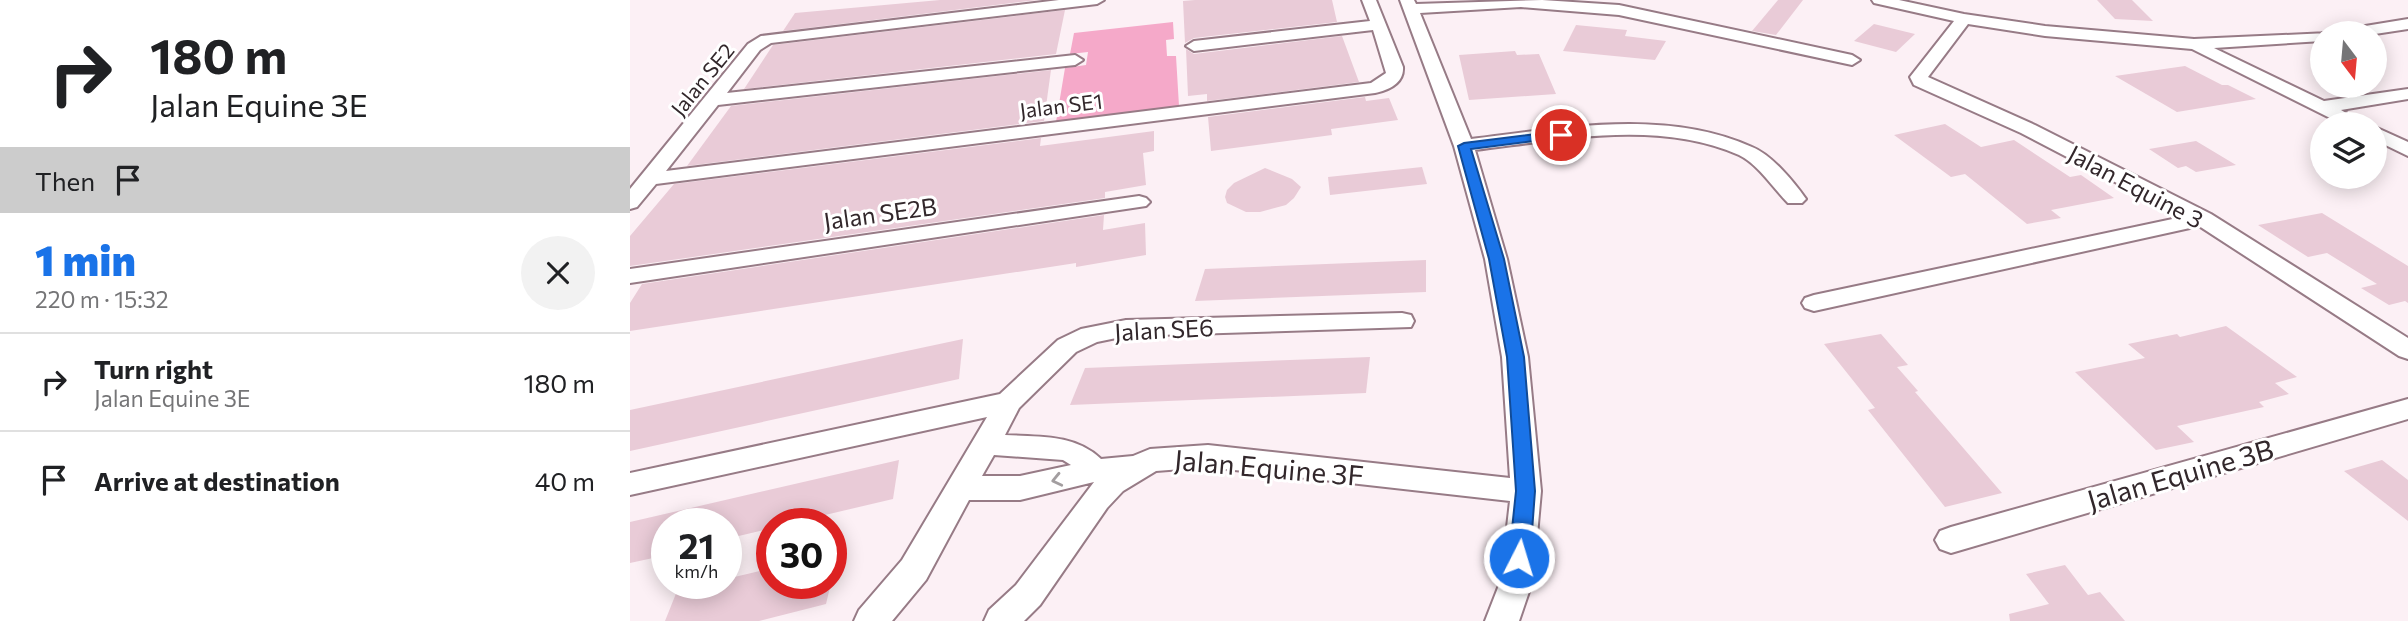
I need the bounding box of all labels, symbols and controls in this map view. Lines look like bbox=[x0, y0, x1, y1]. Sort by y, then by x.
north arrow bbox=[2310, 21, 2387, 98]
map controls bbox=[2310, 21, 2387, 189]
text: 180 m bbox=[150, 24, 287, 84]
icon: right bbox=[35, 28, 126, 119]
street label: Jalan SE2 bbox=[665, 38, 739, 120]
text: Jalan Equine 3E bbox=[150, 84, 368, 124]
street label: Jalan SE1 bbox=[1018, 88, 1104, 122]
pin bbox=[1531, 105, 1591, 165]
button: layers bbox=[2310, 112, 2387, 189]
icon: arrive bbox=[1542, 116, 1580, 154]
street label: Jalan Equine 3 bbox=[2063, 138, 2209, 234]
icon: arrive bbox=[109, 161, 147, 199]
text: Then bbox=[35, 165, 95, 196]
street label: Jalan SE2B bbox=[822, 191, 938, 235]
text: 1 min bbox=[35, 233, 136, 285]
button: close bbox=[521, 236, 595, 310]
text: 220 m · 15:32 bbox=[35, 285, 168, 313]
street label: Jalan SE6 bbox=[1114, 312, 1214, 346]
text: Turn right bbox=[94, 353, 213, 384]
icon: right bbox=[35, 363, 73, 401]
text: 180 m bbox=[523, 367, 595, 398]
text: Jalan Equine 3E bbox=[94, 384, 251, 412]
street label: Jalan Equine 3B bbox=[2083, 431, 2277, 517]
street label: Jalan Equine 3F bbox=[1173, 442, 1365, 492]
icon: arrive bbox=[35, 461, 73, 499]
text: Arrive at destination bbox=[94, 465, 340, 496]
text: 40 m bbox=[535, 465, 595, 496]
one-way arrow bbox=[1051, 471, 1063, 486]
speed limit sign: 30 bbox=[756, 508, 847, 599]
position arrow bbox=[1482, 521, 1556, 595]
text: 21 bbox=[679, 523, 714, 566]
text: km/h bbox=[675, 560, 718, 582]

